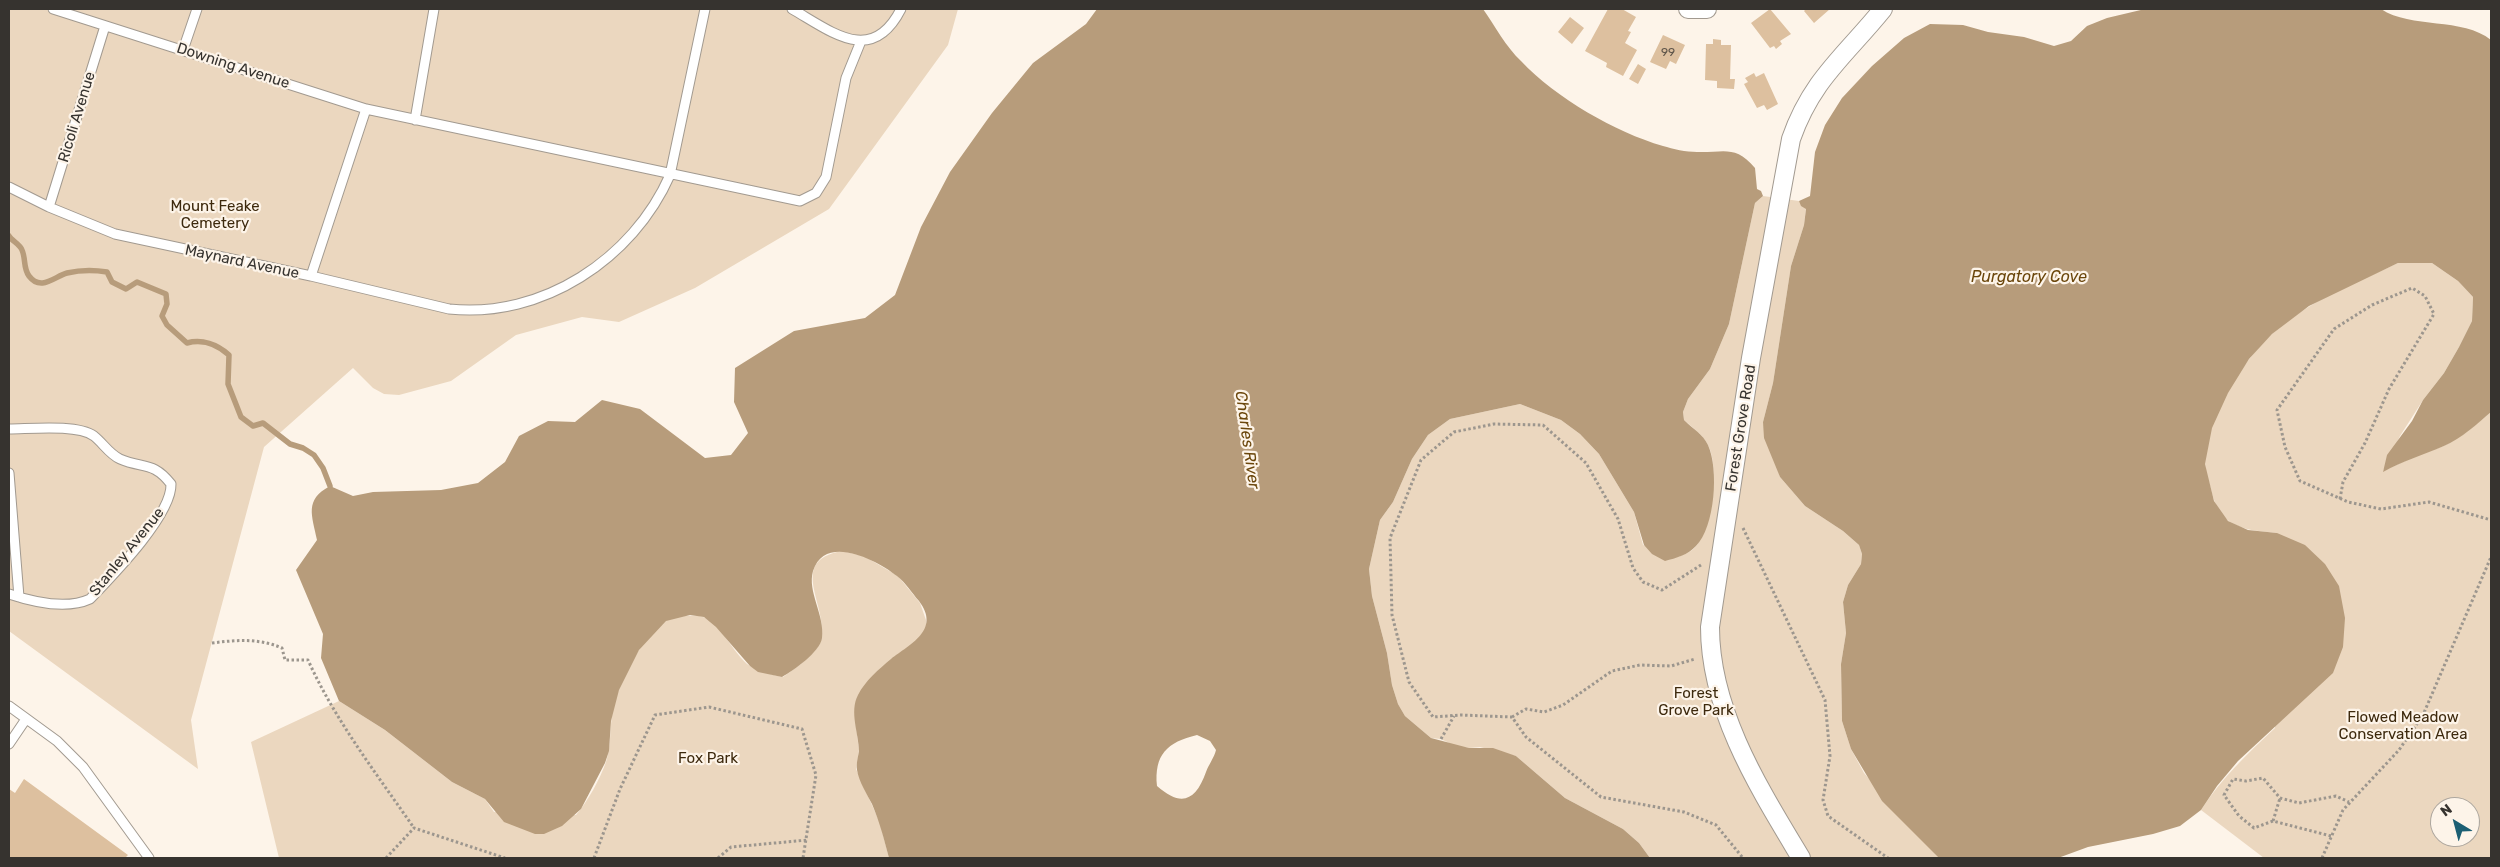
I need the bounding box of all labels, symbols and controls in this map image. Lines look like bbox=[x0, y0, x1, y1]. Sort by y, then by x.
street label: Downing Avenue bbox=[174, 39, 292, 93]
house number: 99 bbox=[1661, 46, 1675, 60]
street label: Ricoli Avenue bbox=[55, 70, 99, 164]
park label: Mount Feake Cemetery bbox=[170, 198, 260, 233]
street label: Maynard Avenue bbox=[183, 241, 301, 283]
water label: Purgatory Cove bbox=[1971, 267, 2087, 287]
street label: Forest Grove Road bbox=[1722, 363, 1760, 493]
water label: Charles River bbox=[1231, 390, 1263, 490]
street label: Stanley Avenue bbox=[86, 504, 168, 600]
park label: Forest Grove Park bbox=[1658, 685, 1734, 720]
park label: Flowed Meadow Conservation Area bbox=[2339, 709, 2467, 744]
park label: Fox Park bbox=[678, 750, 738, 768]
north arrow bbox=[2430, 797, 2480, 847]
text: N bbox=[2437, 801, 2455, 820]

